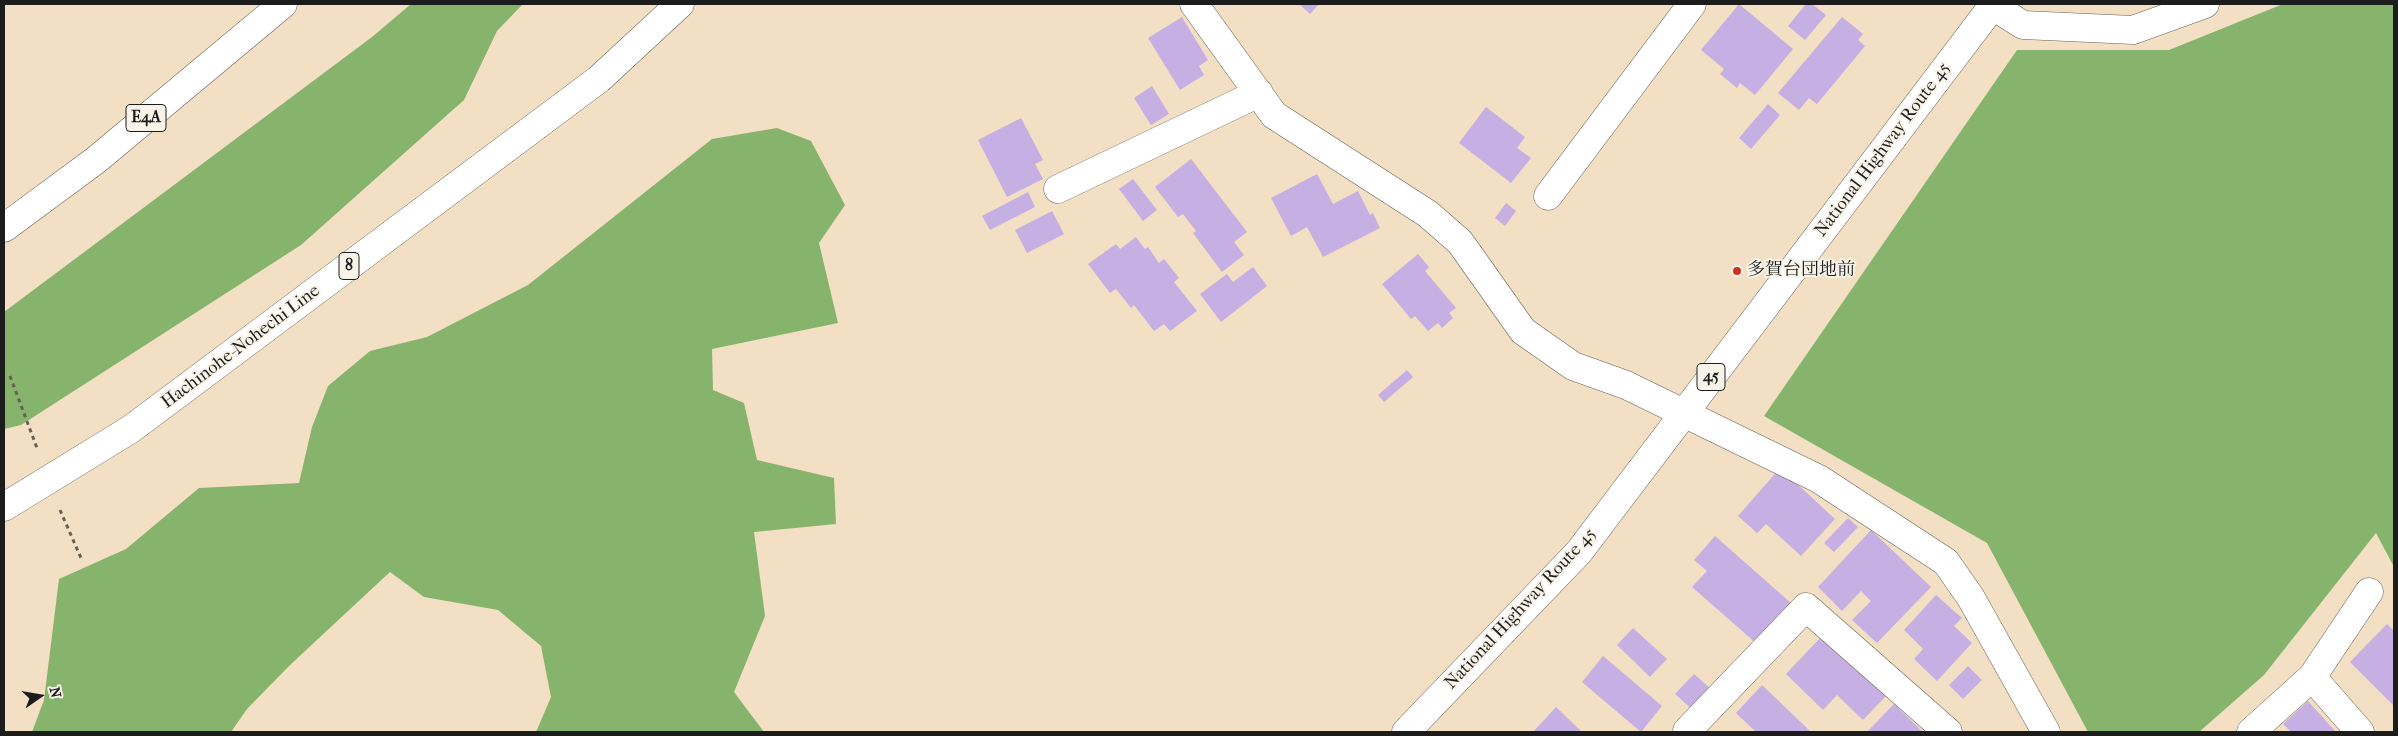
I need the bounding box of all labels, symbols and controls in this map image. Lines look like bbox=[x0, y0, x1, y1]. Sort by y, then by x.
street label: National Highway Route 45 bbox=[1810, 59, 1956, 241]
road number: E4A bbox=[126, 105, 166, 132]
road number: 8 bbox=[339, 252, 359, 280]
place label: 多賀台団地前 bbox=[1747, 260, 1855, 282]
marker: 多賀台団地前 bbox=[1731, 265, 1743, 277]
street label: Hachinohe-Nohechi Line bbox=[158, 280, 324, 414]
road number: 45 bbox=[1697, 364, 1725, 391]
street label: National Highway Route 45 bbox=[1441, 524, 1601, 694]
north arrow bbox=[15, 671, 65, 721]
text: N bbox=[46, 685, 65, 700]

